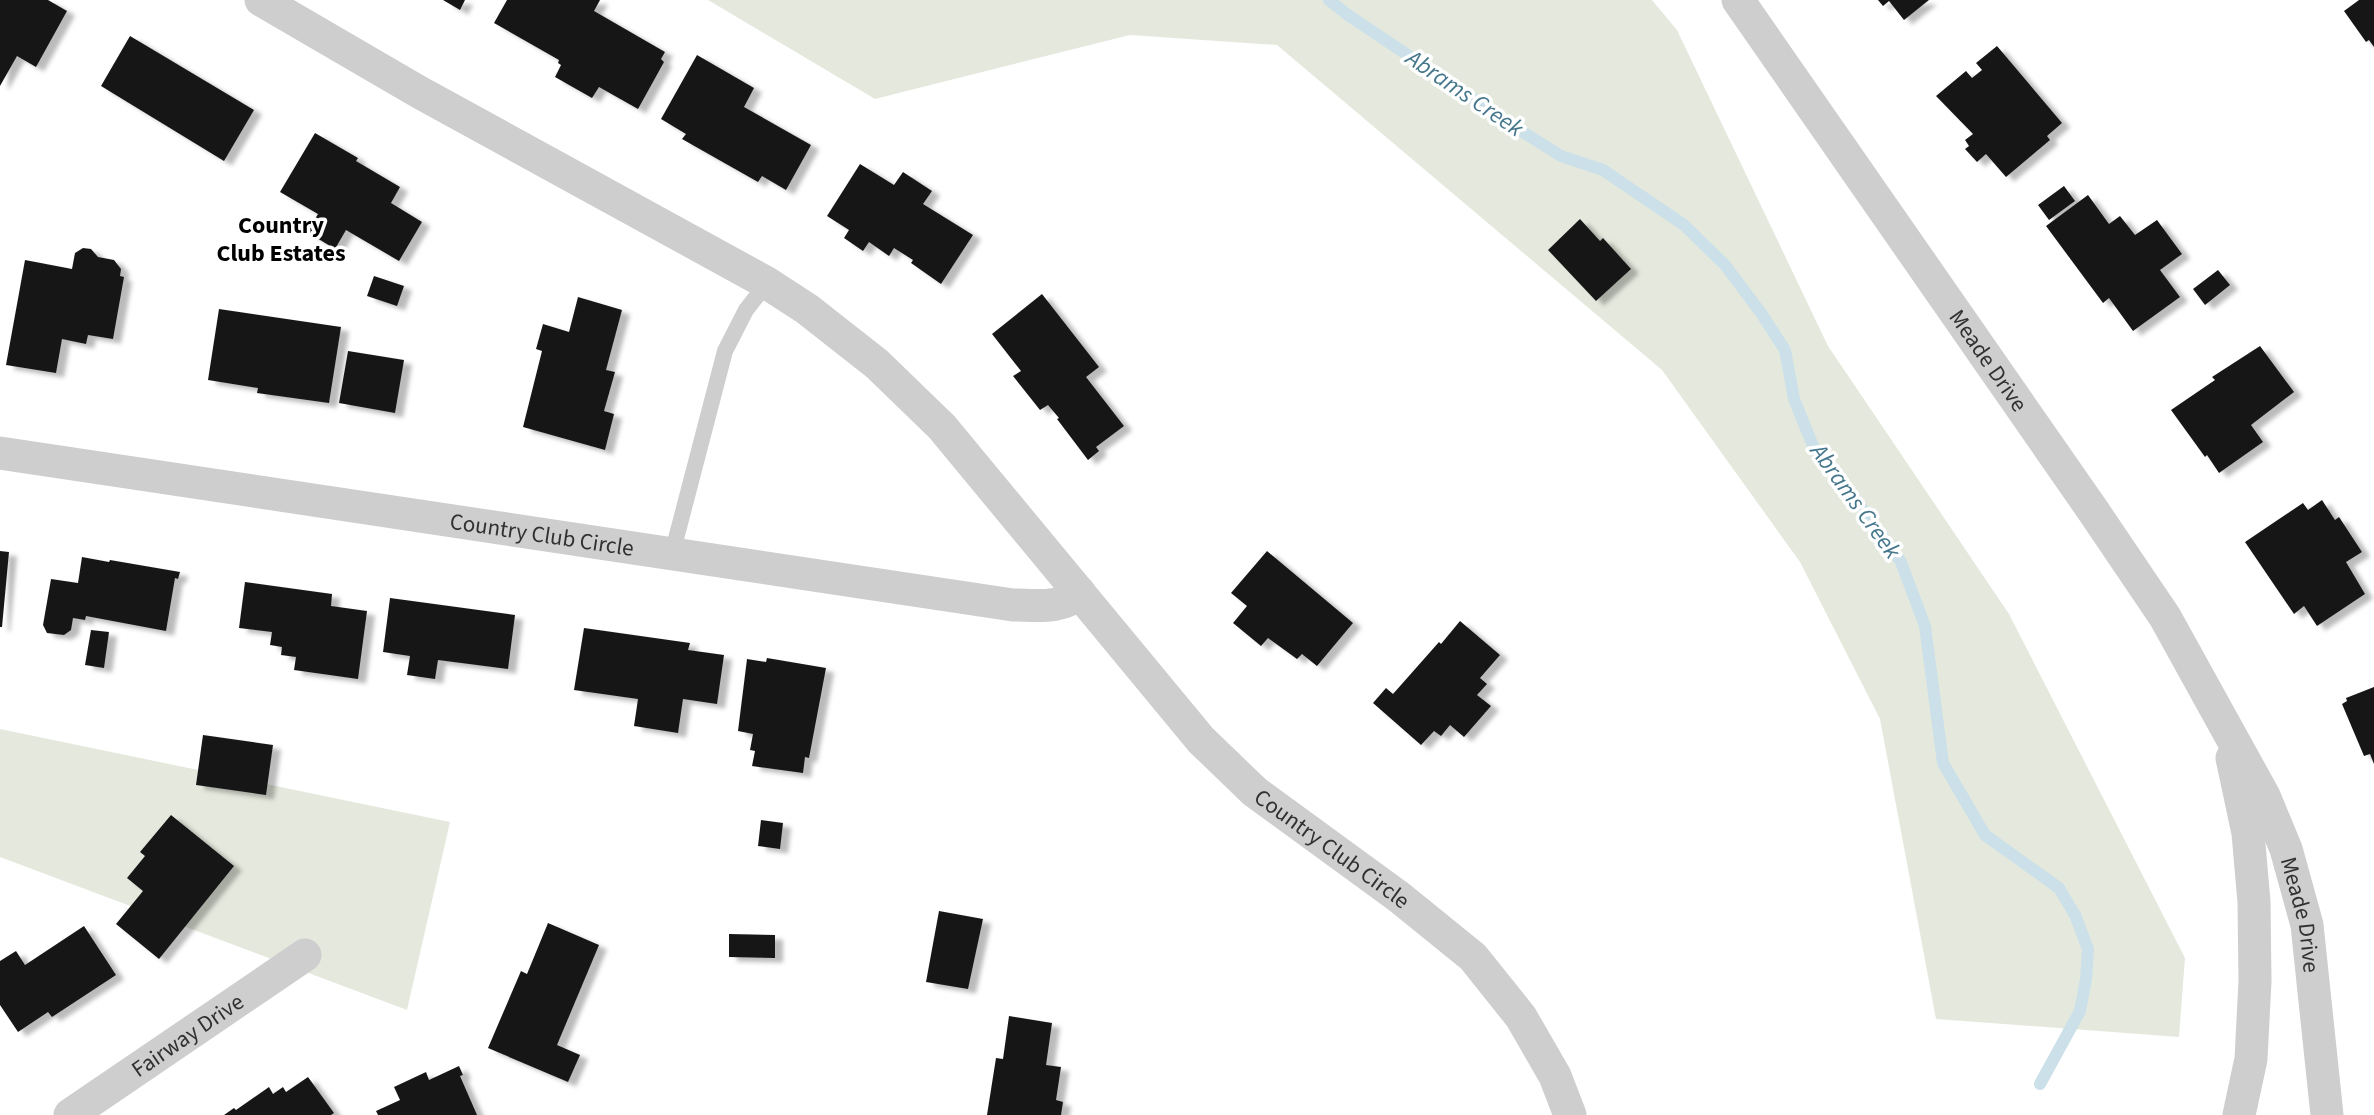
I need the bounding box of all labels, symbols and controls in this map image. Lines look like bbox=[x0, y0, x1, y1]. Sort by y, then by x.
water label: Abrams Creek bbox=[1397, 40, 1531, 146]
district label: Country Club Estates bbox=[216, 208, 346, 271]
street label: Meade Drive bbox=[1941, 303, 2035, 419]
water label: Abrams Creek bbox=[1801, 435, 1910, 567]
street label: Country Club Circle bbox=[448, 505, 636, 565]
street label: Country Club Circle bbox=[1247, 781, 1417, 917]
street label: Meade Drive bbox=[2272, 853, 2328, 974]
street label: Fairway Drive bbox=[125, 985, 250, 1086]

